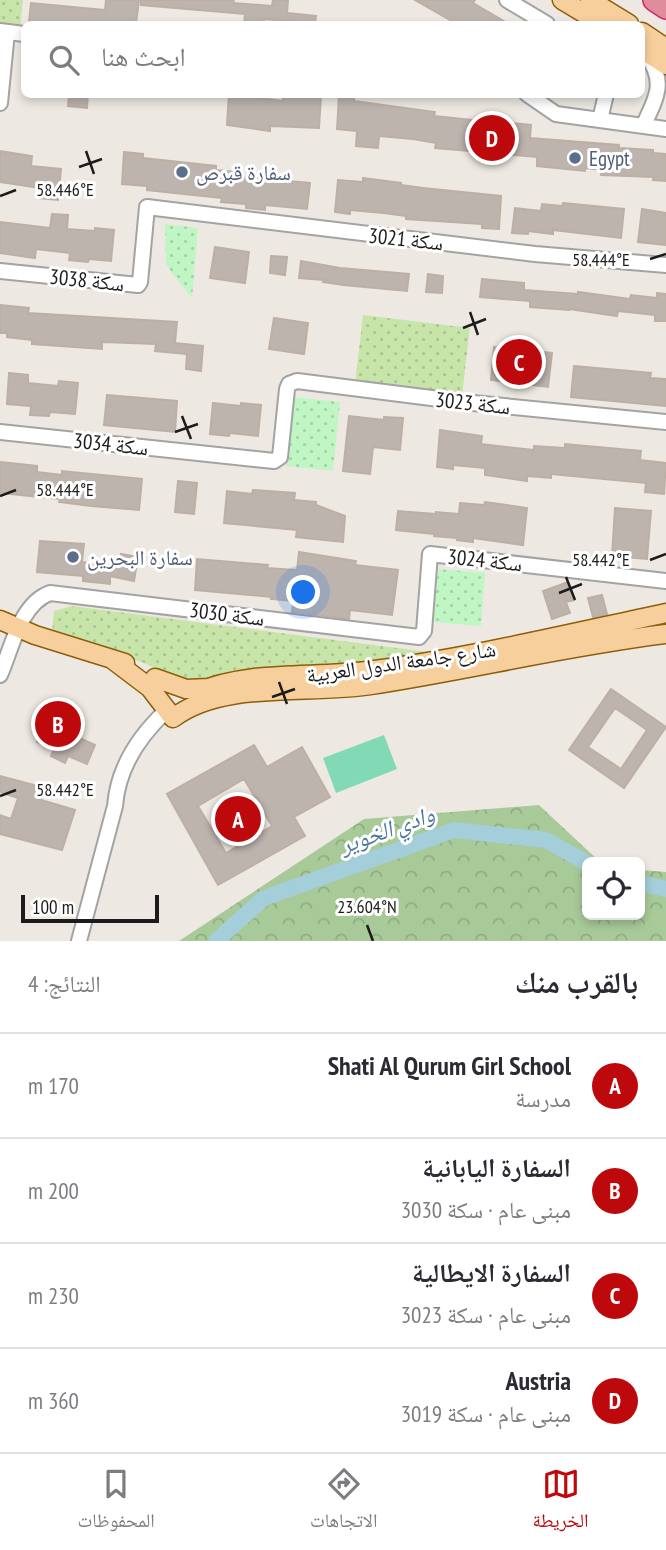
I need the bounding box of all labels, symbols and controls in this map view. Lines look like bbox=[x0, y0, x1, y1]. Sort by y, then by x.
search box bbox=[21, 21, 645, 98]
text: ابحث هنا bbox=[101, 40, 186, 73]
icon: search bbox=[45, 41, 83, 79]
pin: D bbox=[469, 112, 515, 164]
place label: Egypt bbox=[589, 145, 630, 172]
marker: Egypt bbox=[567, 150, 583, 166]
place label: سفارة قبرص bbox=[196, 159, 291, 186]
marker: سفارة قبرص bbox=[174, 164, 190, 180]
text: 58.446°E bbox=[36, 178, 94, 201]
street label: سكة 3021 bbox=[367, 222, 445, 256]
text: 58.444°E bbox=[572, 248, 630, 271]
street label: سكة 3038 bbox=[48, 263, 126, 297]
pin: C bbox=[496, 336, 542, 388]
street label: سكة 3023 bbox=[434, 386, 512, 420]
street label: سكة 3034 bbox=[72, 427, 150, 461]
text: 58.444°E bbox=[36, 478, 94, 501]
street label: سكة 3024 bbox=[446, 543, 524, 577]
place label: سفارة البحرين bbox=[87, 544, 193, 571]
text: 58.442°E bbox=[572, 548, 630, 571]
marker: سفارة البحرين bbox=[65, 549, 81, 565]
your location bbox=[286, 575, 320, 609]
street label: سكة 3030 bbox=[188, 596, 266, 632]
street label: شارع جامعة الدول العربية bbox=[305, 635, 497, 689]
pin: B bbox=[35, 698, 81, 750]
text: 58.442°E bbox=[36, 778, 94, 801]
pin: A bbox=[215, 793, 261, 845]
water label: وادي الخوير bbox=[334, 798, 440, 865]
map controls bbox=[582, 857, 645, 920]
button: locate bbox=[582, 857, 645, 920]
scale bar bbox=[21, 892, 159, 924]
text: 100 m bbox=[32, 895, 74, 919]
text: 23.604°N bbox=[337, 895, 397, 918]
text: بالقرب منك bbox=[515, 962, 638, 1001]
text: النتائج: 4 bbox=[28, 969, 101, 998]
text: Shati Al Qurum Girl School bbox=[328, 1049, 571, 1082]
text: 170 m bbox=[28, 1071, 79, 1100]
text: A bbox=[609, 1071, 621, 1100]
text: مدرسة bbox=[515, 1084, 571, 1113]
text: السفارة اليابانية bbox=[422, 1151, 571, 1184]
text: 200 m bbox=[28, 1176, 79, 1205]
text: B bbox=[609, 1176, 621, 1205]
text: مبنى عام · سكة 3030 bbox=[401, 1195, 571, 1224]
text: السفارة الايطالية bbox=[412, 1256, 571, 1289]
text: 230 m bbox=[28, 1281, 79, 1310]
text: C bbox=[610, 1281, 620, 1310]
text: مبنى عام · سكة 3023 bbox=[401, 1300, 571, 1329]
text: Austria bbox=[506, 1364, 571, 1397]
text: 360 m bbox=[28, 1386, 79, 1415]
text: D bbox=[609, 1386, 621, 1415]
text: مبنى عام · سكة 3019 bbox=[401, 1399, 571, 1428]
tab: المحفوظات bbox=[78, 1465, 155, 1539]
tab: الاتجاهات bbox=[310, 1465, 377, 1539]
tab: الخريطة bbox=[533, 1465, 588, 1539]

